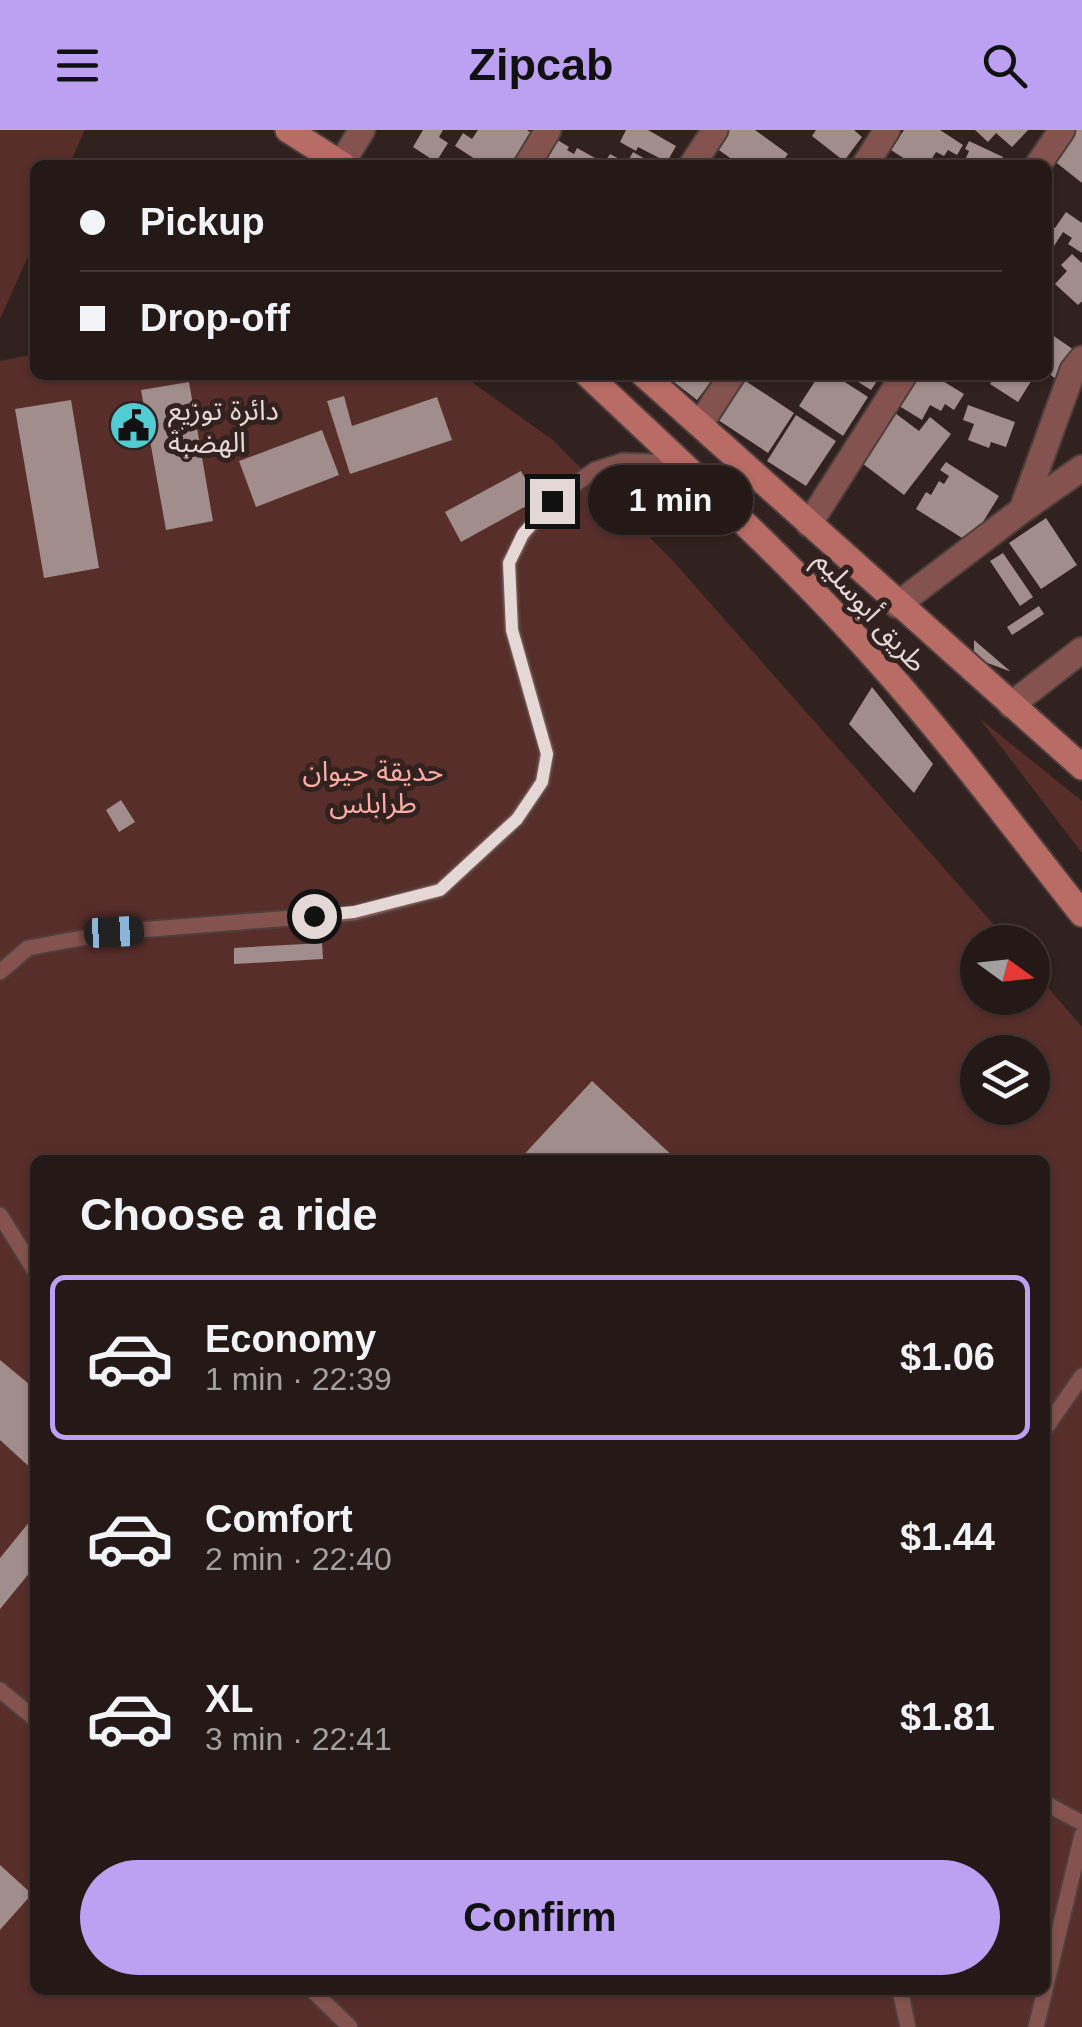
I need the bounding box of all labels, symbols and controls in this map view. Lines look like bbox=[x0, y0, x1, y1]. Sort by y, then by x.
icon: menu bbox=[50, 38, 105, 93]
icon: search bbox=[977, 38, 1032, 93]
text: Zipcab bbox=[468, 39, 614, 90]
text: Pickup bbox=[140, 201, 265, 243]
text: Drop-off bbox=[140, 297, 290, 339]
place label: دائرة توزيع الهضبة bbox=[168, 395, 279, 458]
public building icon: دائرة توزيع الهضبة bbox=[107, 400, 159, 452]
callout: 1 min bbox=[587, 466, 752, 536]
route end bbox=[530, 479, 575, 524]
text: 1 min bbox=[629, 482, 712, 518]
street label: طريق أبوسليم bbox=[804, 543, 935, 682]
park label: حديقة حيوان طرابلس bbox=[302, 756, 444, 820]
route start bbox=[292, 894, 337, 939]
car bbox=[83, 915, 145, 949]
north arrow bbox=[960, 925, 1050, 1015]
map controls bbox=[960, 925, 1050, 1125]
button: layers bbox=[960, 1035, 1050, 1125]
text: Choose a ride bbox=[80, 1189, 378, 1240]
icon: car bbox=[85, 1313, 175, 1403]
text: Economy bbox=[205, 1318, 376, 1360]
text: $1.06 bbox=[900, 1336, 995, 1378]
text: 1 min · 22:39 bbox=[205, 1361, 392, 1397]
icon: car bbox=[85, 1493, 175, 1583]
text: Comfort bbox=[205, 1498, 353, 1540]
text: $1.44 bbox=[900, 1516, 995, 1558]
text: 2 min · 22:40 bbox=[205, 1541, 392, 1577]
icon: car bbox=[85, 1673, 175, 1763]
text: XL bbox=[205, 1678, 254, 1720]
text: $1.81 bbox=[900, 1696, 995, 1738]
text: 3 min · 22:41 bbox=[205, 1721, 392, 1757]
button: Confirm bbox=[80, 1860, 1000, 1975]

